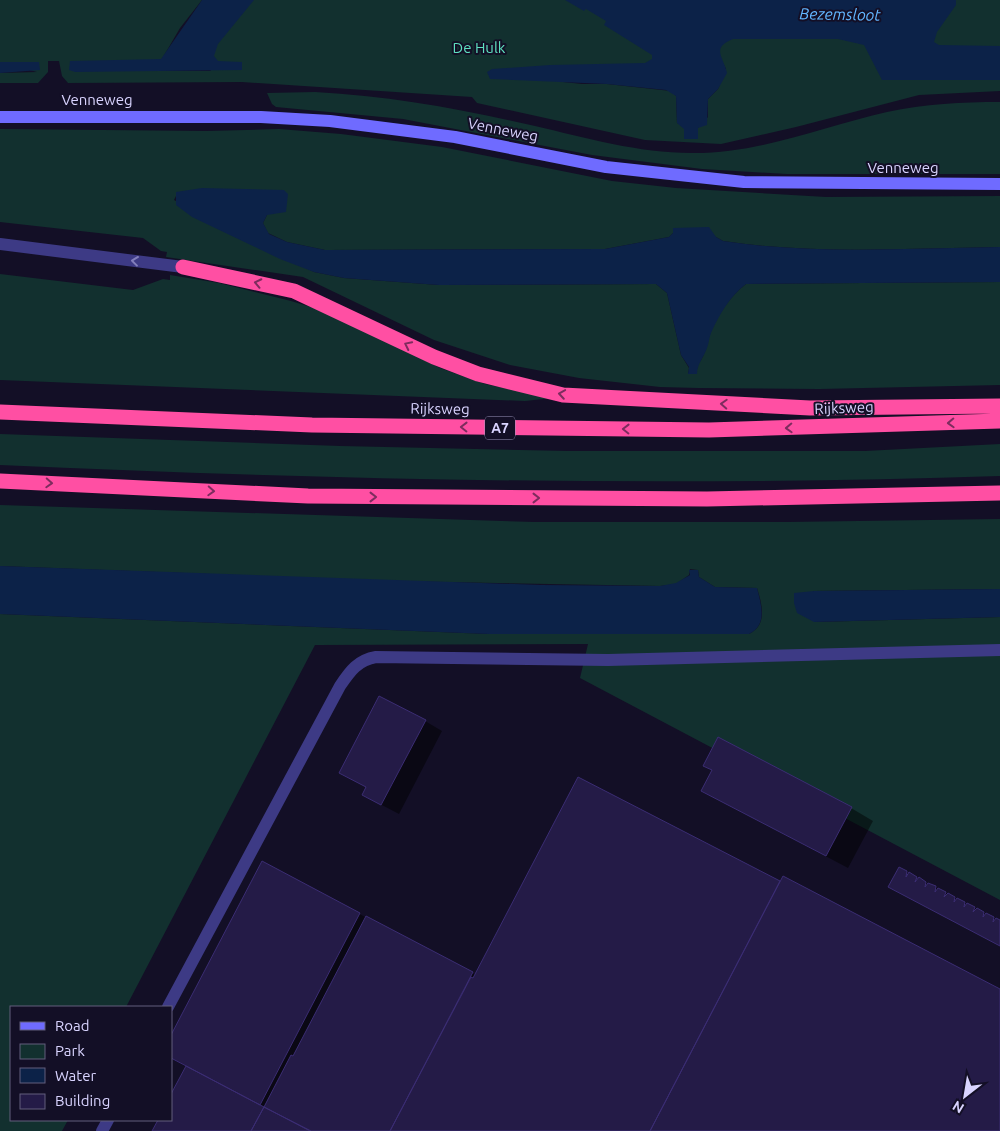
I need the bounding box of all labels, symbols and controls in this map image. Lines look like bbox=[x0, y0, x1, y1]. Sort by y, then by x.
water label: Bezemsloot bbox=[799, 4, 881, 24]
park label: De Hulk bbox=[453, 39, 506, 56]
street label: Venneweg bbox=[61, 91, 133, 108]
street label: Venneweg bbox=[467, 114, 540, 145]
street label: Venneweg bbox=[867, 159, 939, 176]
one-way arrow bbox=[131, 256, 139, 267]
one-way arrow bbox=[254, 278, 263, 288]
one-way arrow bbox=[404, 341, 413, 351]
one-way arrow bbox=[557, 389, 565, 400]
one-way arrow bbox=[720, 398, 728, 409]
street label: Rijksweg bbox=[814, 398, 874, 417]
street label: Rijksweg bbox=[410, 399, 470, 418]
road number: A7 bbox=[485, 416, 515, 439]
one-way arrow bbox=[947, 417, 955, 428]
one-way arrow bbox=[460, 422, 468, 432]
one-way arrow bbox=[785, 422, 793, 433]
one-way arrow bbox=[622, 424, 630, 434]
one-way arrow bbox=[45, 478, 53, 489]
one-way arrow bbox=[207, 486, 215, 497]
one-way arrow bbox=[370, 491, 378, 502]
one-way arrow bbox=[532, 493, 540, 503]
legend bbox=[10, 1006, 172, 1121]
text: Road bbox=[55, 1017, 90, 1034]
text: Park bbox=[55, 1042, 85, 1059]
text: Water bbox=[55, 1067, 96, 1084]
north arrow bbox=[940, 1071, 990, 1121]
text: Building bbox=[55, 1092, 110, 1109]
text: N bbox=[950, 1098, 967, 1117]

